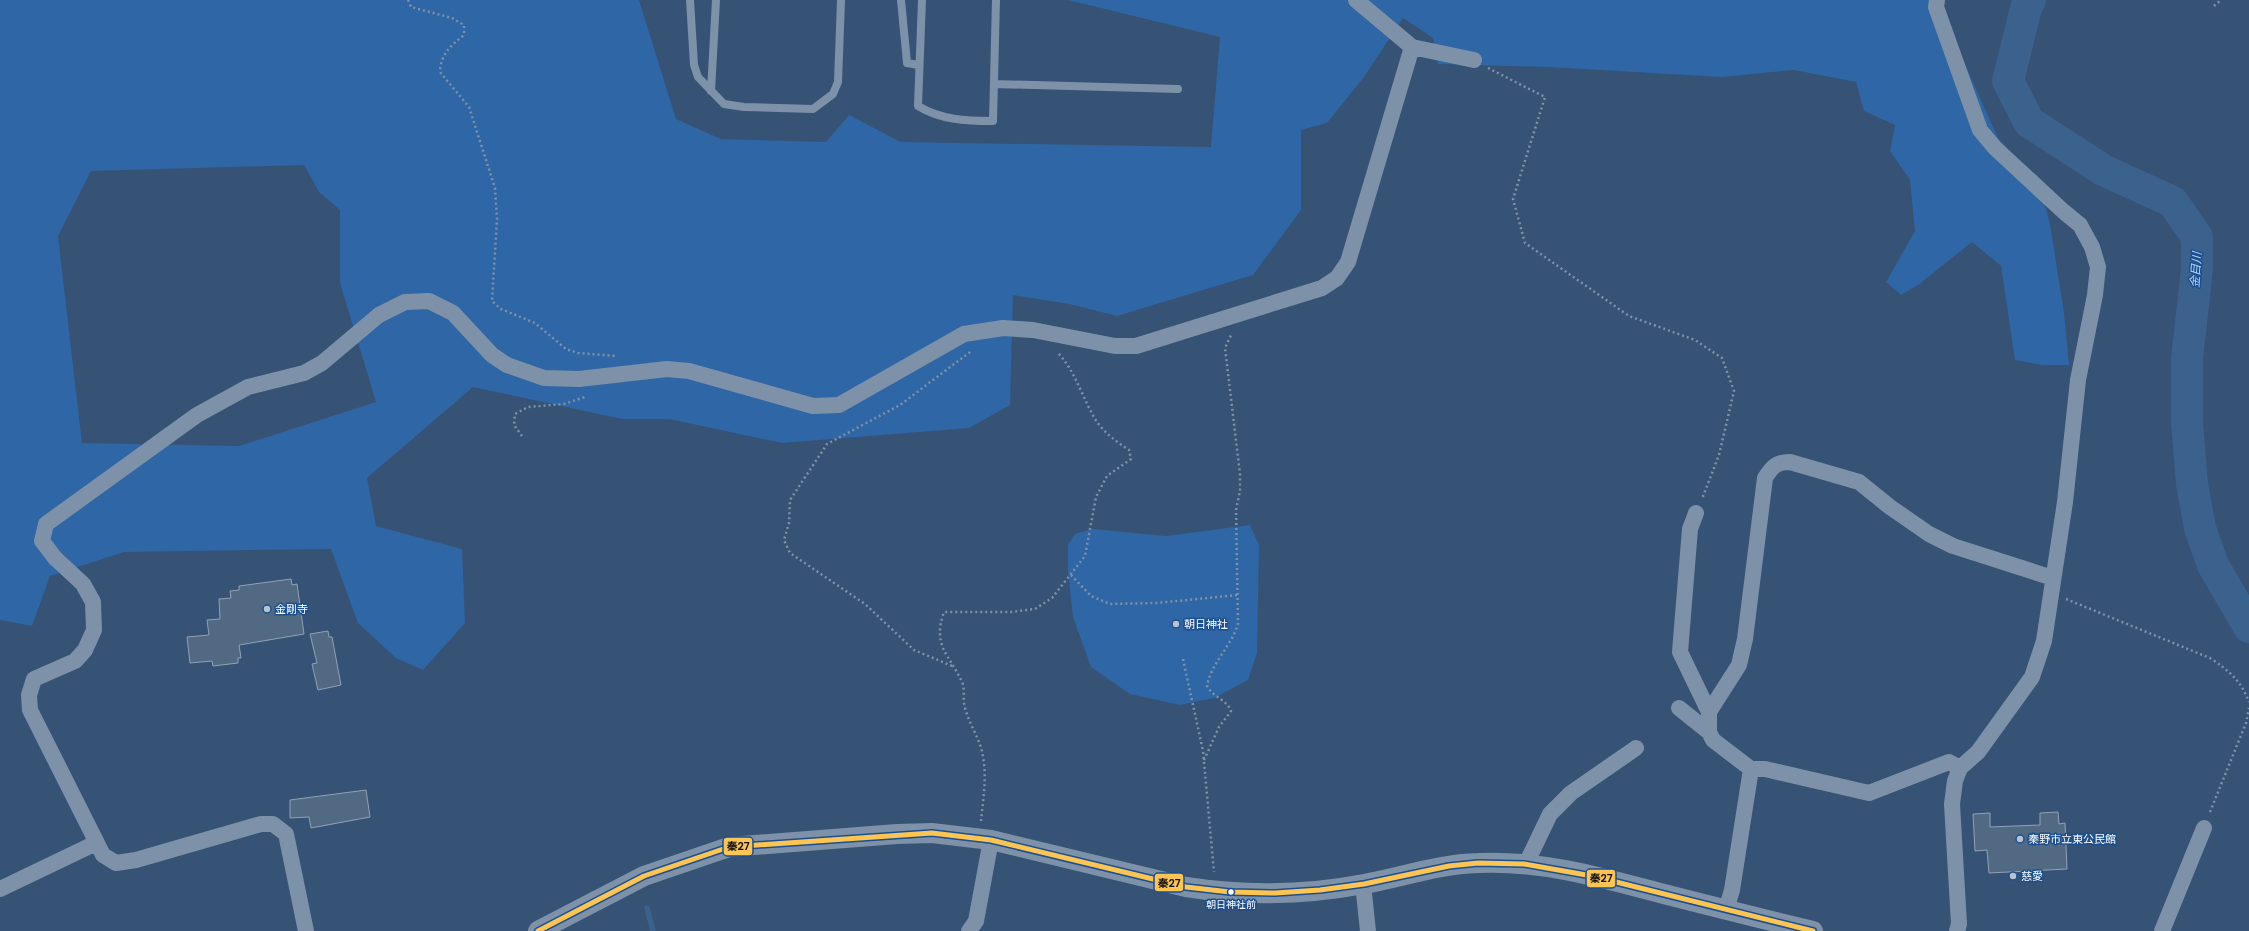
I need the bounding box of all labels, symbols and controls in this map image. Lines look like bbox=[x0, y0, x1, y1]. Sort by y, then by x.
water label: 金目川 bbox=[2187, 249, 2205, 289]
place label: 金剛寺 bbox=[275, 602, 308, 616]
marker: 金剛寺 bbox=[262, 604, 272, 614]
place label: 朝日神社 bbox=[1184, 617, 1228, 631]
marker: 朝日神社 bbox=[1171, 619, 1181, 629]
place label: 秦野市立東公民館 bbox=[2028, 832, 2116, 846]
marker: 秦野市立東公民館 bbox=[2015, 834, 2025, 844]
line badge: 秦27 bbox=[723, 837, 753, 856]
text: 秦27 bbox=[726, 839, 750, 853]
line badge: 秦27 bbox=[1586, 869, 1616, 888]
place label: 慈愛 bbox=[2021, 869, 2043, 883]
text: 秦27 bbox=[1589, 871, 1613, 885]
marker: 慈愛 bbox=[2008, 871, 2018, 881]
line badge: 秦27 bbox=[1154, 873, 1184, 892]
text: 秦27 bbox=[1157, 876, 1181, 890]
marker: 朝日神社前 bbox=[1226, 887, 1236, 897]
place label: 朝日神社前 bbox=[1206, 898, 1256, 911]

